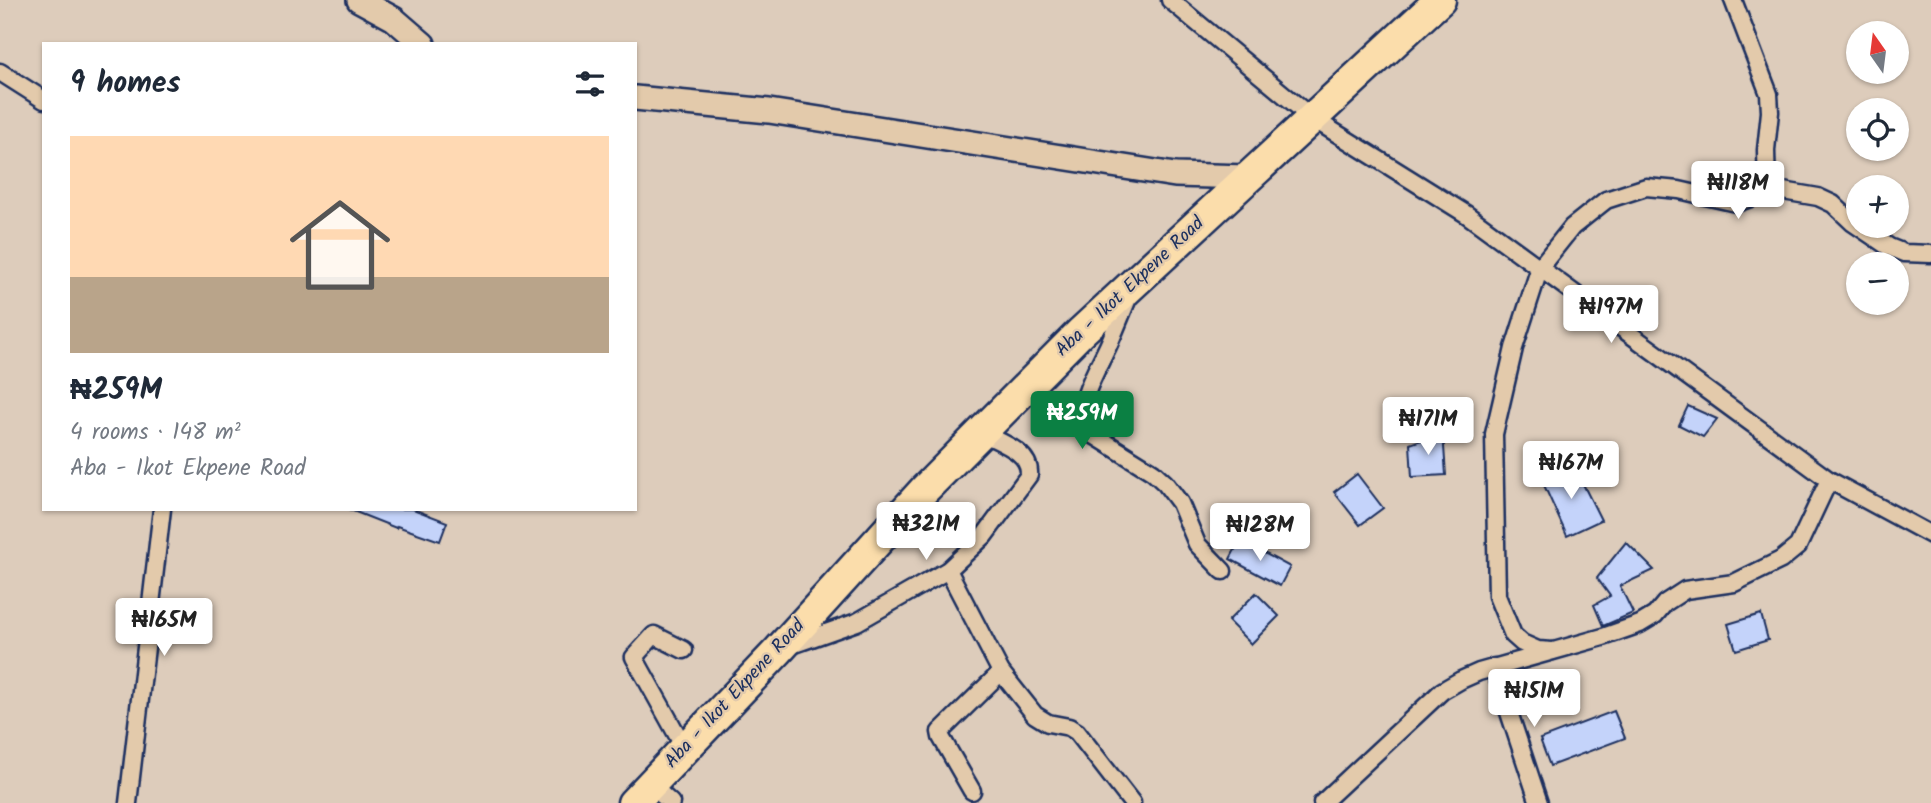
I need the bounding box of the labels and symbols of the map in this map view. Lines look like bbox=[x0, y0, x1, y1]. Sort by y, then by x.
north arrow bbox=[1846, 21, 1909, 84]
pin: ₦118M bbox=[1689, 162, 1787, 221]
street label: Aba - Ikot Ekpene Road bbox=[1049, 209, 1212, 364]
pin: ₦197M bbox=[1562, 286, 1660, 345]
pin: ₦259M bbox=[1033, 392, 1131, 451]
pin: ₦171M bbox=[1379, 398, 1477, 457]
pin: ₦167M bbox=[1522, 442, 1620, 501]
pin: ₦321M bbox=[877, 503, 975, 562]
pin: ₦128M bbox=[1211, 504, 1309, 563]
pin: ₦165M bbox=[115, 598, 213, 658]
street label: Aba - Ikot Ekpene Road bbox=[658, 612, 813, 775]
pin: ₦151M bbox=[1485, 670, 1583, 729]

